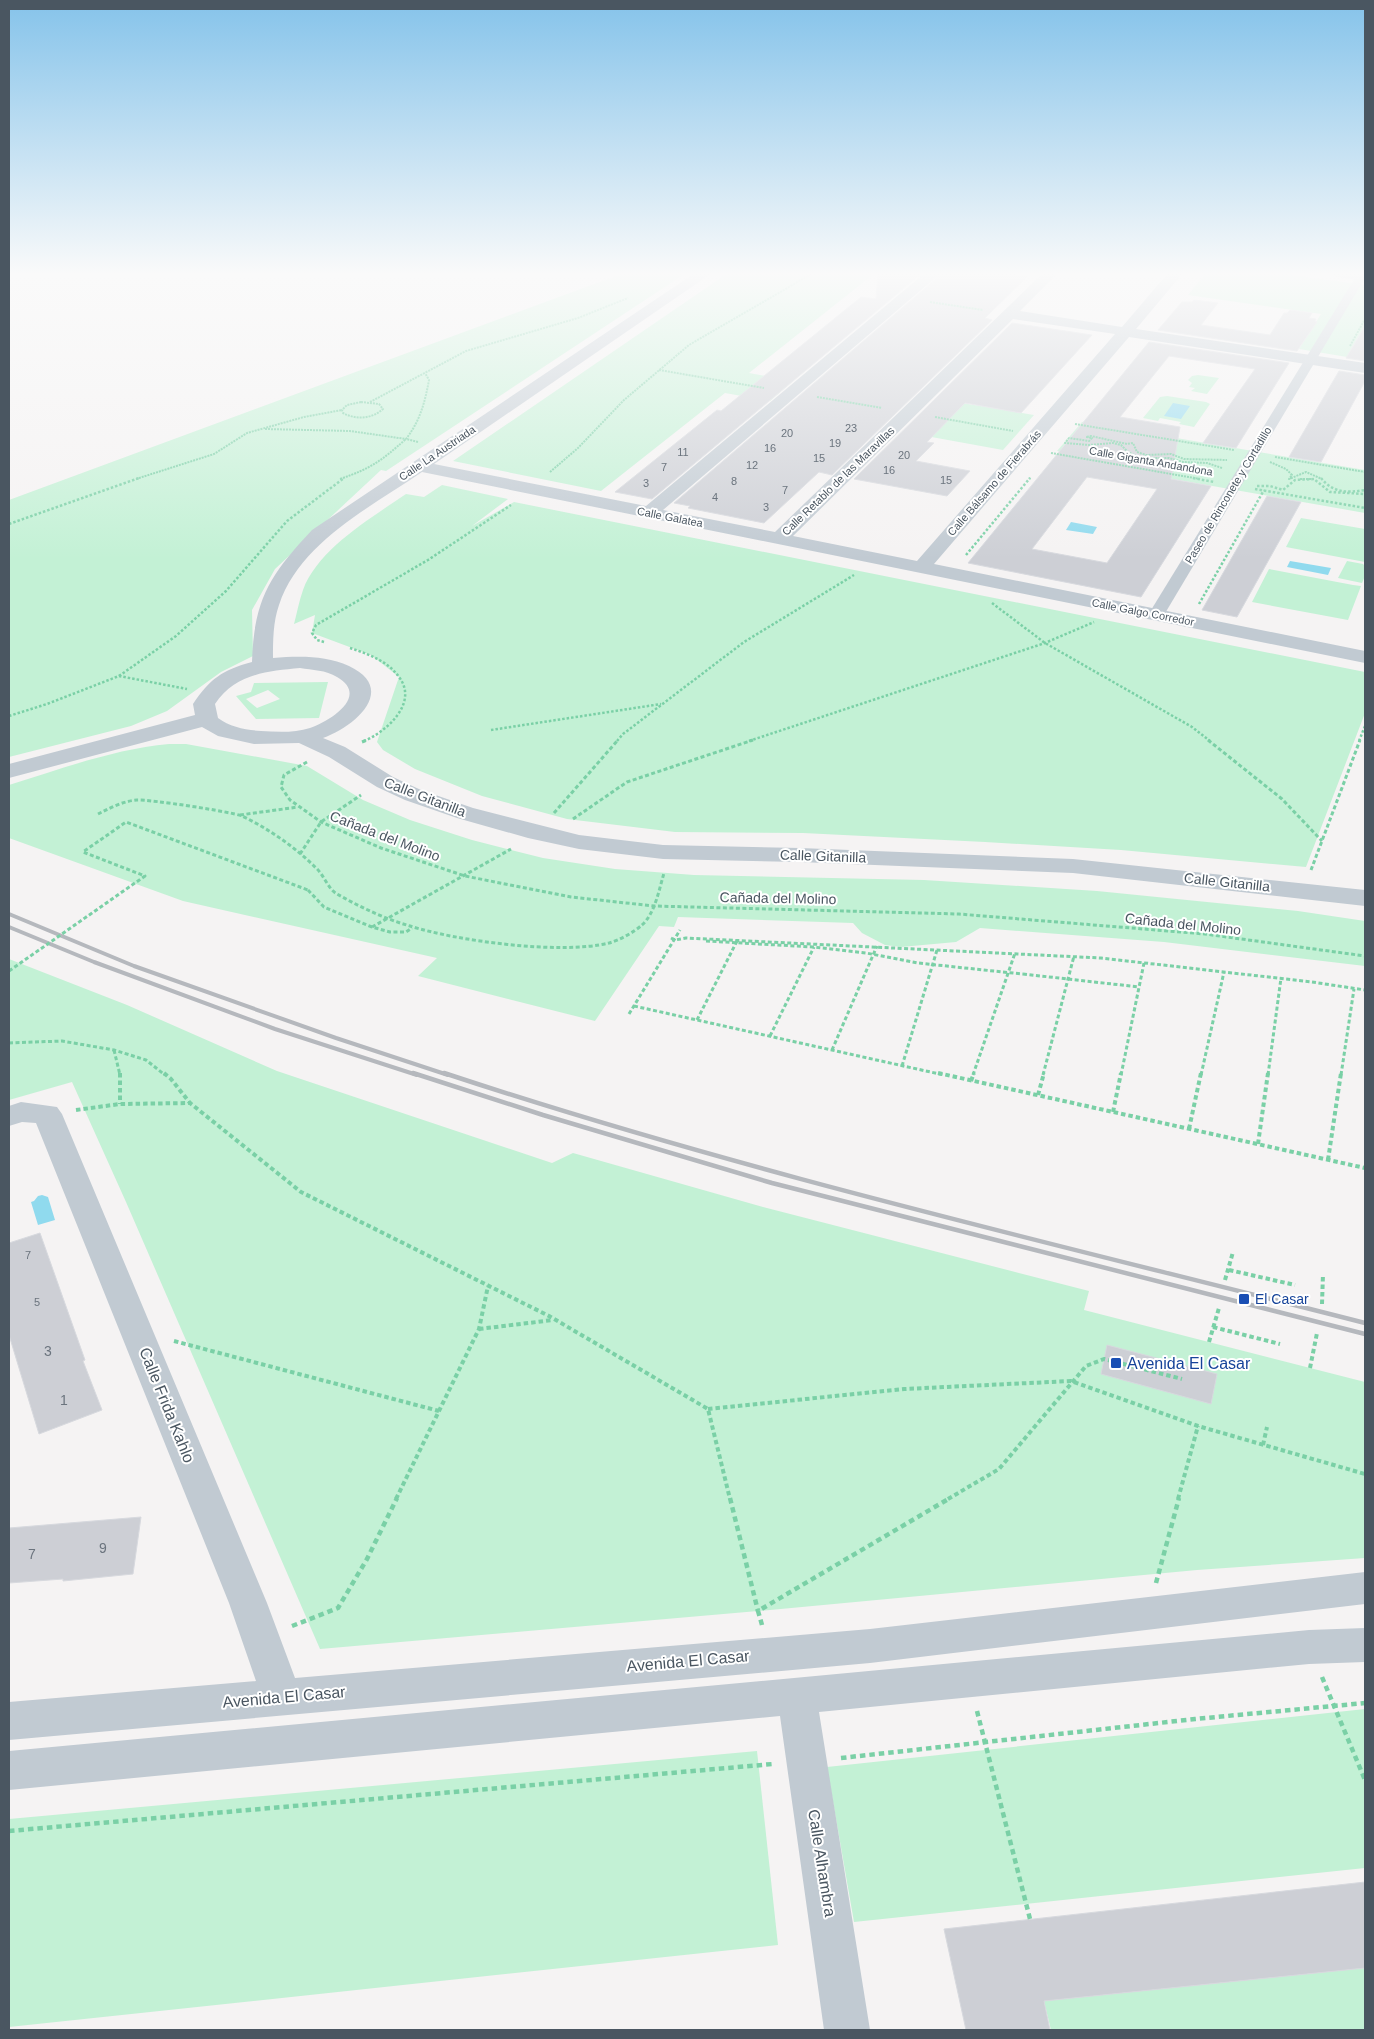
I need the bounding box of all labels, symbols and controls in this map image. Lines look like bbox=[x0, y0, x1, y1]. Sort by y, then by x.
house number: 23 bbox=[845, 422, 857, 434]
street label: Calle La Austriada bbox=[397, 423, 478, 483]
street label: Calle Retablo de las Maravillas bbox=[780, 424, 897, 538]
street label: Paseo de Rinconete y Cortadillo bbox=[1182, 425, 1274, 565]
house number: 20 bbox=[781, 427, 793, 439]
street label: Calle Bálsamo de Fierabrás bbox=[945, 427, 1043, 538]
house number: 19 bbox=[829, 437, 841, 449]
house number: 16 bbox=[764, 442, 776, 454]
street label: Calle Giganta Andandona bbox=[1088, 444, 1215, 478]
house number: 11 bbox=[677, 446, 689, 458]
house number: 20 bbox=[898, 449, 910, 461]
house number: 15 bbox=[813, 452, 825, 464]
house number: 12 bbox=[746, 459, 758, 471]
house number: 7 bbox=[661, 461, 667, 473]
house number: 16 bbox=[883, 464, 895, 476]
house number: 15 bbox=[940, 474, 952, 486]
house number: 8 bbox=[731, 475, 737, 487]
house number: 3 bbox=[643, 477, 649, 489]
house number: 7 bbox=[782, 484, 788, 496]
house number: 4 bbox=[712, 491, 718, 503]
house number: 3 bbox=[763, 501, 769, 513]
street label: Calle Galatea bbox=[636, 505, 705, 529]
street label: Calle Galgo Corredor bbox=[1091, 596, 1195, 628]
street label: Calle Gitanilla bbox=[382, 774, 468, 820]
street label: Cañada del Molino bbox=[328, 808, 443, 864]
street label: Calle Gitanilla bbox=[780, 846, 867, 866]
street label: Calle Gitanilla bbox=[1183, 870, 1271, 894]
street label: Cañada del Molino bbox=[719, 889, 837, 907]
street label: Cañada del Molino bbox=[1124, 910, 1242, 938]
house number: 7 bbox=[25, 1249, 31, 1261]
place label: El Casar bbox=[1255, 1291, 1309, 1307]
marker: El Casar bbox=[1237, 1292, 1251, 1306]
house number: 5 bbox=[34, 1296, 40, 1308]
house number: 3 bbox=[44, 1343, 52, 1359]
street label: Calle Frida Kahlo bbox=[136, 1345, 198, 1465]
place label: Avenida El Casar bbox=[1127, 1355, 1251, 1372]
marker: Avenida El Casar bbox=[1109, 1356, 1123, 1370]
house number: 1 bbox=[60, 1392, 68, 1408]
house number: 9 bbox=[99, 1540, 107, 1556]
house number: 7 bbox=[28, 1546, 36, 1562]
street label: Avenida El Casar bbox=[626, 1647, 751, 1675]
street label: Avenida El Casar bbox=[222, 1683, 347, 1711]
street label: Calle Alhambra bbox=[805, 1808, 839, 1918]

